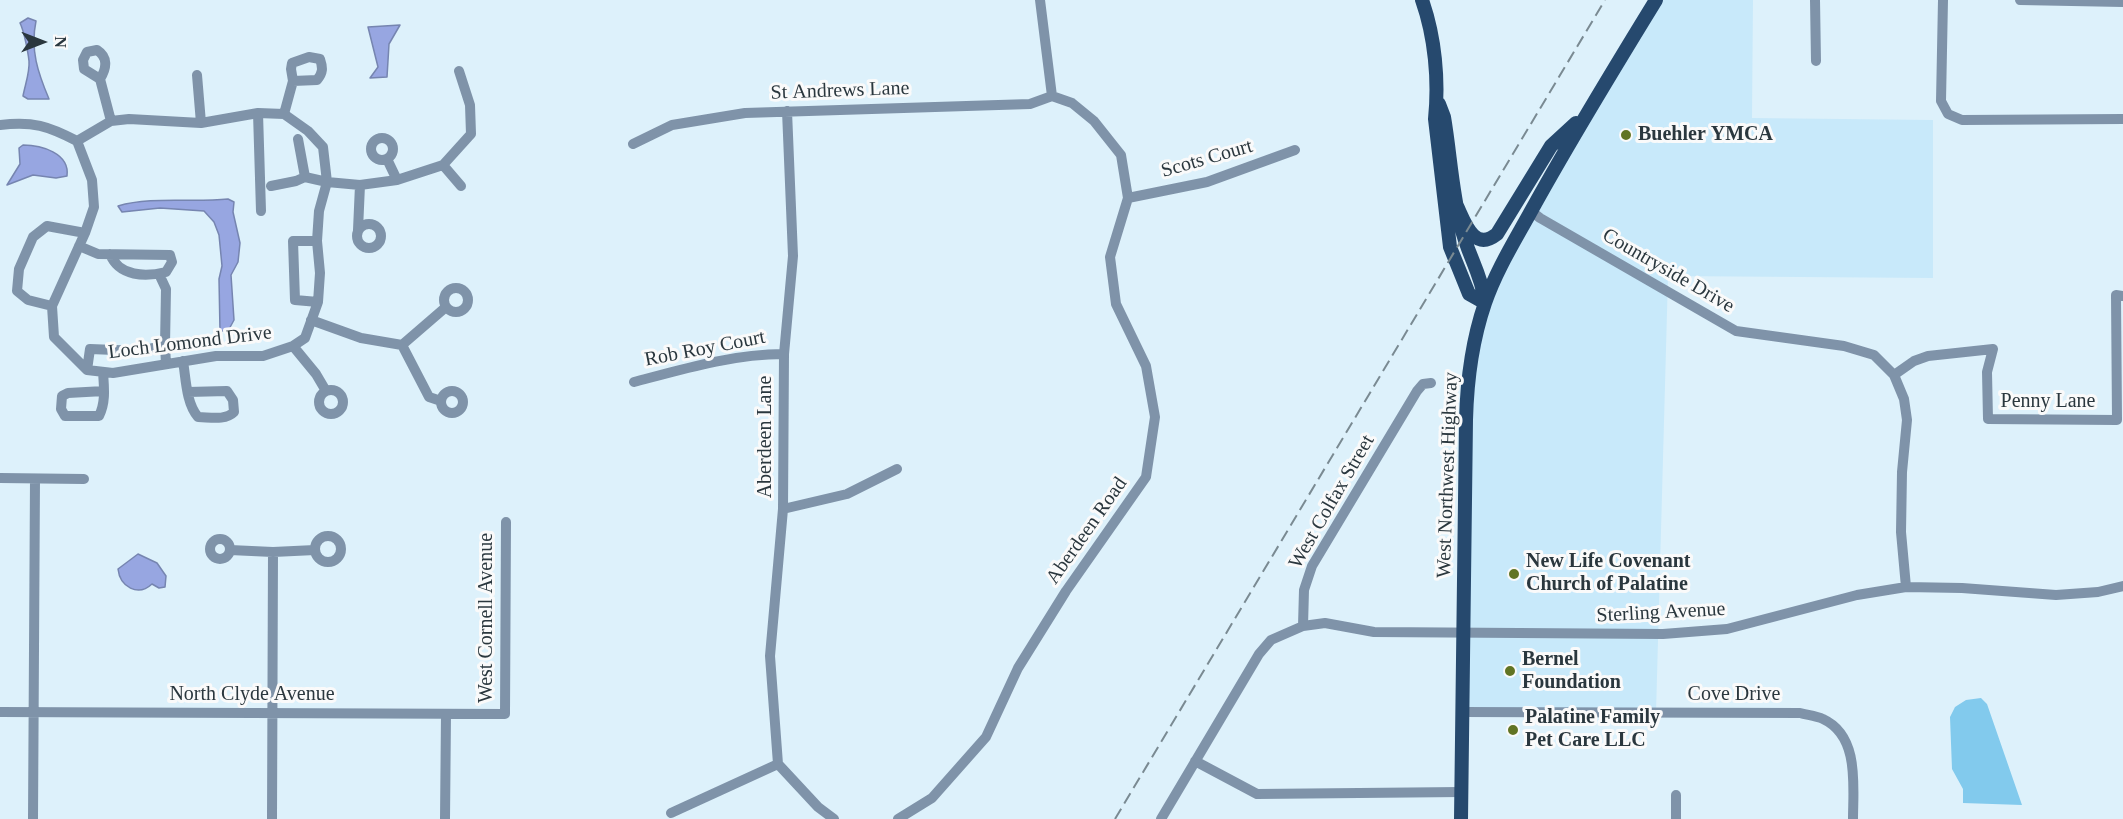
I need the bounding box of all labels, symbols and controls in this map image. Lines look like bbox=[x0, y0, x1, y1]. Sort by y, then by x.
north arrow bbox=[12, 12, 72, 72]
text: N bbox=[52, 36, 69, 48]
street label: St Andrews Lane bbox=[770, 77, 910, 105]
place label: Buehler YMCA bbox=[1638, 123, 1773, 147]
marker: Buehler YMCA bbox=[1619, 128, 1633, 142]
street label: Scots Court bbox=[1159, 135, 1255, 183]
street label: Countryside Drive bbox=[1598, 224, 1738, 318]
street label: Loch Lomond Drive bbox=[107, 321, 273, 365]
street label: Rob Roy Court bbox=[643, 326, 767, 372]
street label: West Northwest Highway bbox=[1432, 372, 1464, 578]
street label: Aberdeen Lane bbox=[754, 376, 778, 498]
street label: Penny Lane bbox=[2001, 390, 2095, 414]
street label: West Colfax Street bbox=[1284, 431, 1380, 573]
street label: Aberdeen Road bbox=[1041, 473, 1133, 589]
street label: West Cornell Avenue bbox=[475, 533, 499, 703]
place label: New Life Covenant Church of Palatine bbox=[1526, 550, 1690, 597]
marker: New Life Covenant Church of Palatine bbox=[1507, 567, 1521, 581]
street label: Sterling Avenue bbox=[1596, 598, 1726, 628]
place label: Bernel Foundation bbox=[1522, 648, 1621, 695]
marker: Bernel Foundation bbox=[1503, 664, 1517, 678]
street label: North Clyde Avenue bbox=[169, 683, 335, 707]
street label: Cove Drive bbox=[1688, 683, 1780, 707]
place label: Palatine Family Pet Care LLC bbox=[1525, 706, 1660, 753]
marker: Palatine Family Pet Care LLC bbox=[1506, 723, 1520, 737]

